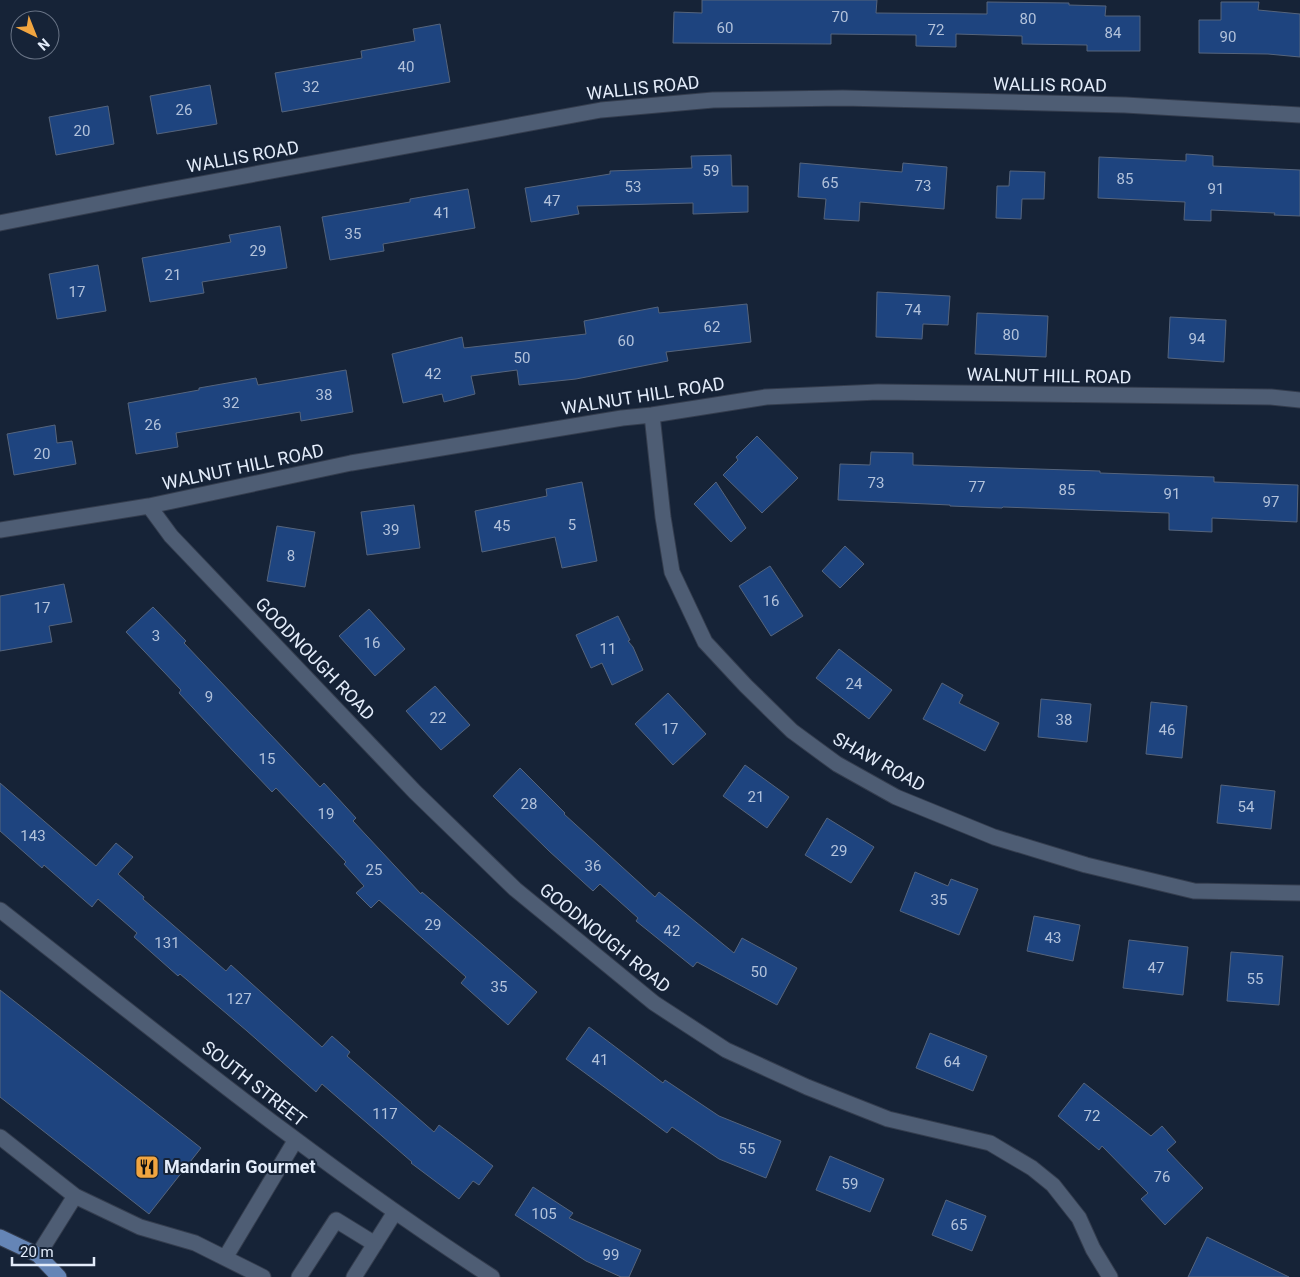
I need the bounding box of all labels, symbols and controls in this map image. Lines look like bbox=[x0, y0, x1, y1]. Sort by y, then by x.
house number: 70 bbox=[832, 8, 848, 26]
north arrow bbox=[10, 10, 60, 60]
house number: 80 bbox=[1020, 10, 1036, 28]
house number: 60 bbox=[717, 19, 733, 37]
house number: 72 bbox=[928, 21, 944, 39]
house number: 84 bbox=[1105, 24, 1122, 42]
house number: 90 bbox=[1220, 28, 1236, 46]
text: N bbox=[35, 35, 53, 54]
house number: 40 bbox=[398, 58, 414, 76]
street label: WALLIS ROAD bbox=[585, 71, 701, 104]
street label: WALLIS ROAD bbox=[993, 73, 1107, 96]
house number: 32 bbox=[303, 78, 319, 96]
house number: 26 bbox=[176, 101, 192, 119]
house number: 20 bbox=[74, 122, 90, 140]
street label: WALLIS ROAD bbox=[185, 136, 301, 177]
house number: 59 bbox=[703, 162, 719, 180]
house number: 85 bbox=[1117, 170, 1133, 188]
house number: 65 bbox=[822, 174, 838, 192]
house number: 73 bbox=[915, 177, 931, 195]
house number: 53 bbox=[625, 178, 641, 196]
house number: 91 bbox=[1208, 180, 1224, 198]
house number: 47 bbox=[544, 192, 560, 210]
house number: 41 bbox=[434, 204, 450, 222]
house number: 35 bbox=[345, 225, 361, 243]
house number: 29 bbox=[250, 242, 266, 260]
house number: 21 bbox=[165, 266, 181, 284]
house number: 17 bbox=[69, 283, 85, 301]
house number: 74 bbox=[905, 301, 922, 319]
house number: 62 bbox=[704, 318, 720, 336]
house number: 80 bbox=[1003, 326, 1019, 344]
house number: 94 bbox=[1189, 330, 1206, 348]
house number: 60 bbox=[618, 332, 634, 350]
house number: 50 bbox=[514, 349, 530, 367]
street label: WALNUT HILL ROAD bbox=[966, 364, 1132, 387]
house number: 42 bbox=[425, 365, 441, 383]
street label: WALNUT HILL ROAD bbox=[560, 372, 726, 419]
house number: 38 bbox=[316, 386, 332, 404]
house number: 32 bbox=[223, 394, 239, 412]
house number: 26 bbox=[145, 416, 161, 434]
street label: WALNUT HILL ROAD bbox=[160, 439, 326, 494]
house number: 20 bbox=[34, 445, 50, 463]
house number: 73 bbox=[868, 474, 884, 492]
house number: 77 bbox=[969, 478, 985, 496]
house number: 85 bbox=[1059, 481, 1075, 499]
house number: 91 bbox=[1164, 485, 1180, 503]
house number: 97 bbox=[1263, 493, 1279, 511]
house number: 5 bbox=[568, 516, 576, 534]
house number: 45 bbox=[494, 517, 510, 535]
house number: 39 bbox=[383, 521, 399, 539]
house number: 8 bbox=[287, 547, 295, 565]
house number: 16 bbox=[763, 592, 779, 610]
street label: GOODNOUGH ROAD bbox=[251, 593, 379, 724]
house number: 17 bbox=[34, 599, 50, 617]
house number: 3 bbox=[152, 627, 160, 645]
house number: 16 bbox=[364, 634, 380, 652]
house number: 11 bbox=[600, 640, 616, 658]
house number: 24 bbox=[846, 675, 863, 693]
house number: 9 bbox=[205, 688, 213, 706]
house number: 22 bbox=[430, 709, 446, 727]
house number: 38 bbox=[1056, 711, 1072, 729]
house number: 17 bbox=[662, 720, 678, 738]
house number: 46 bbox=[1159, 721, 1175, 739]
street label: SHAW ROAD bbox=[829, 728, 929, 795]
house number: 15 bbox=[259, 750, 275, 768]
house number: 21 bbox=[748, 788, 764, 806]
house number: 28 bbox=[521, 795, 537, 813]
house number: 54 bbox=[1238, 798, 1255, 816]
house number: 19 bbox=[318, 805, 334, 823]
house number: 143 bbox=[20, 827, 46, 845]
house number: 29 bbox=[831, 842, 847, 860]
house number: 36 bbox=[585, 857, 601, 875]
house number: 25 bbox=[366, 861, 382, 879]
street label: GOODNOUGH ROAD bbox=[536, 878, 675, 997]
house number: 35 bbox=[931, 891, 947, 909]
house number: 29 bbox=[425, 916, 441, 934]
house number: 42 bbox=[664, 922, 680, 940]
house number: 43 bbox=[1045, 929, 1061, 947]
house number: 131 bbox=[154, 934, 180, 952]
house number: 47 bbox=[1148, 959, 1164, 977]
house number: 50 bbox=[751, 963, 767, 981]
house number: 55 bbox=[1247, 970, 1263, 988]
house number: 35 bbox=[491, 978, 507, 996]
house number: 127 bbox=[226, 990, 252, 1008]
street label: SOUTH STREET bbox=[198, 1036, 311, 1131]
house number: 41 bbox=[592, 1051, 608, 1069]
house number: 64 bbox=[944, 1053, 961, 1071]
house number: 117 bbox=[372, 1105, 398, 1123]
house number: 72 bbox=[1084, 1107, 1100, 1125]
house number: 55 bbox=[739, 1140, 755, 1158]
restaurant icon: Mandarin Gourmet bbox=[134, 1154, 160, 1180]
place label: Mandarin Gourmet bbox=[164, 1156, 316, 1177]
house number: 76 bbox=[1154, 1168, 1170, 1186]
house number: 59 bbox=[842, 1175, 858, 1193]
house number: 105 bbox=[531, 1205, 557, 1223]
house number: 65 bbox=[951, 1216, 967, 1234]
scale bar bbox=[12, 1234, 95, 1266]
text: 20 m bbox=[20, 1243, 54, 1261]
house number: 99 bbox=[603, 1246, 619, 1264]

